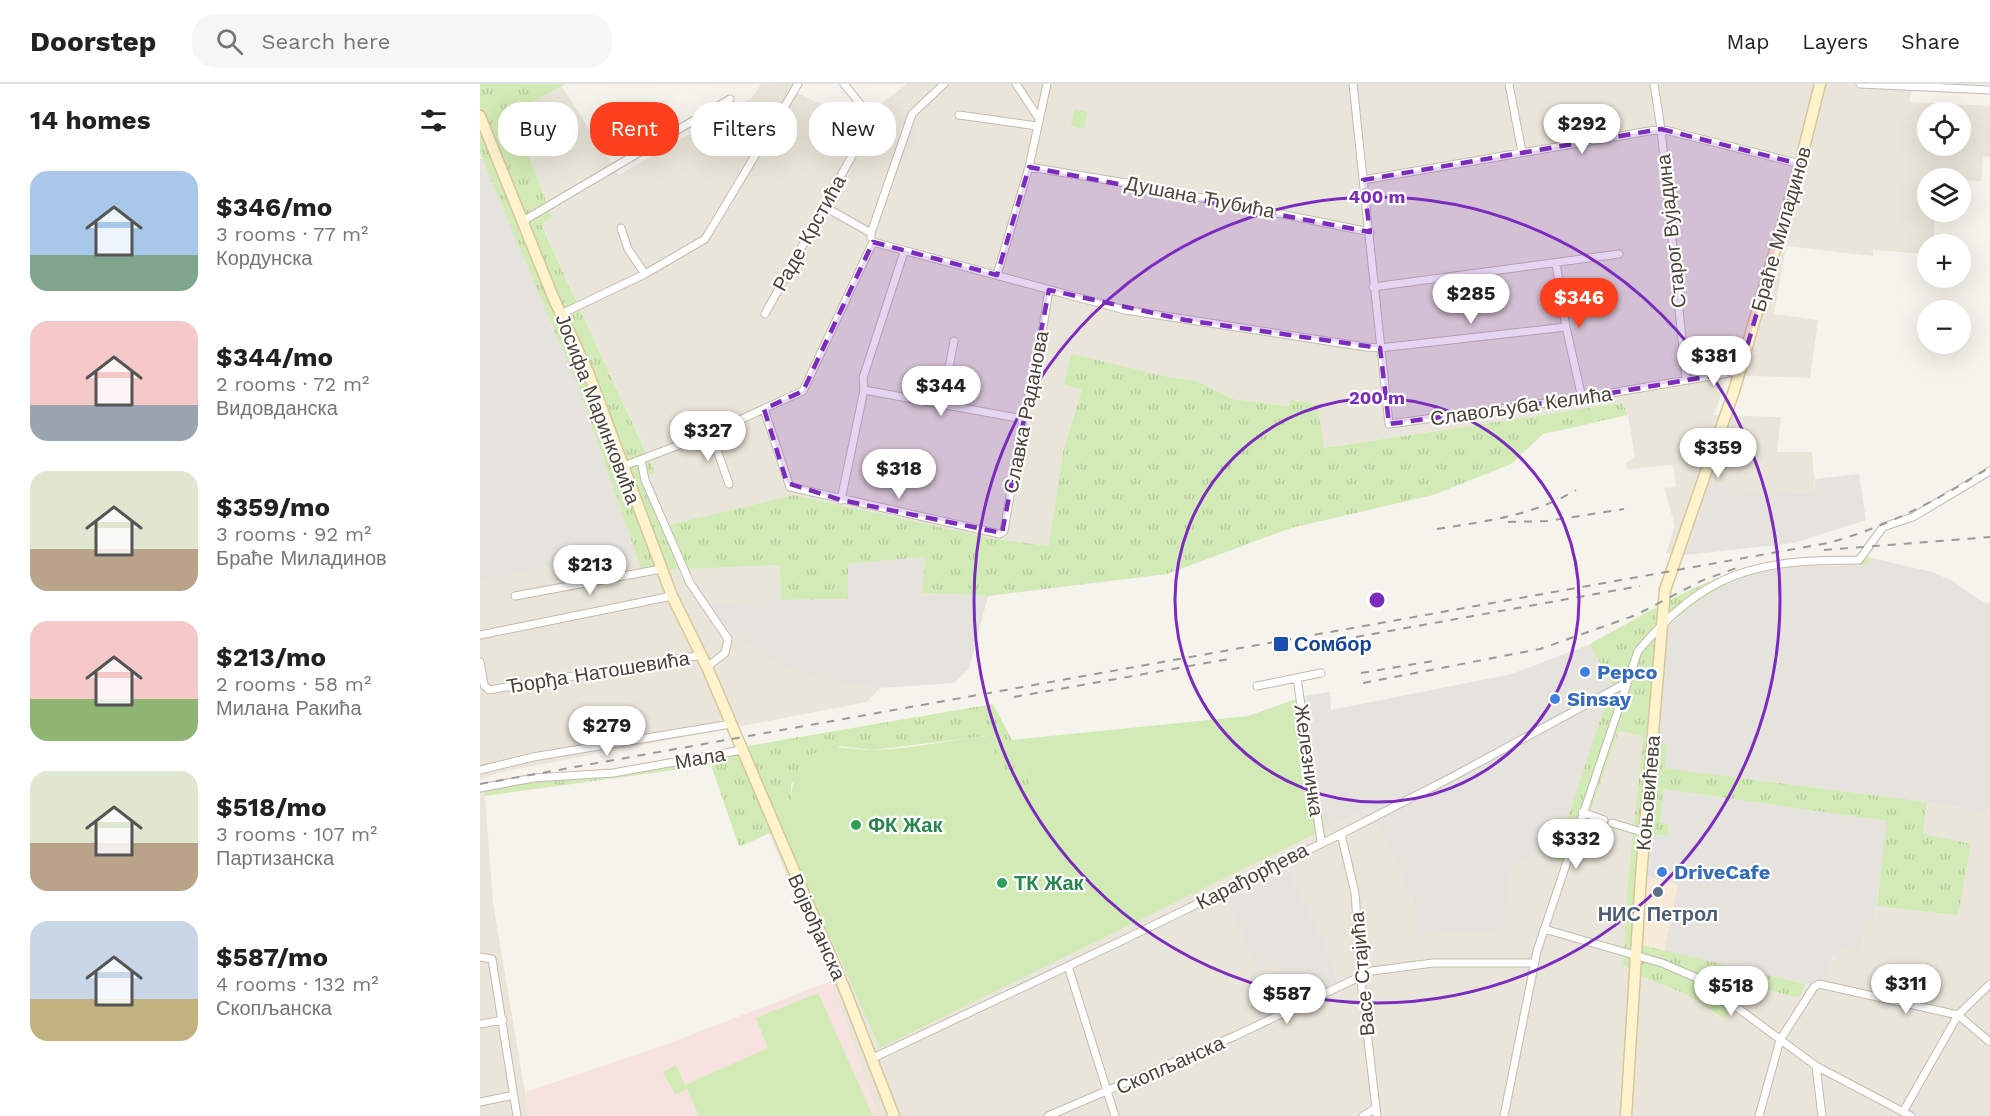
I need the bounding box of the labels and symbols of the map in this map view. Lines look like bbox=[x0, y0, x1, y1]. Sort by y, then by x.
pin: $292 bbox=[1546, 104, 1618, 155]
street label: Браће Миладинов bbox=[1746, 144, 1816, 314]
street label: Старог Вујадина bbox=[1651, 152, 1691, 309]
street label: Раде Крстића bbox=[767, 170, 851, 295]
street label: Душана Ћубића bbox=[1123, 171, 1278, 223]
text: 400 m bbox=[1349, 186, 1405, 207]
pin: $285 bbox=[1435, 274, 1507, 325]
pin: $346 bbox=[1543, 278, 1615, 329]
street label: Јосифа Маринковића bbox=[551, 310, 646, 508]
street label: Славка Раданова bbox=[998, 328, 1054, 495]
pin: $381 bbox=[1678, 336, 1750, 387]
pin: $344 bbox=[905, 366, 977, 417]
street label: Славољуба Келића bbox=[1429, 381, 1614, 431]
text: 200 m bbox=[1349, 387, 1405, 408]
pin: $327 bbox=[672, 411, 744, 462]
pin: $359 bbox=[1682, 428, 1754, 479]
pin: $318 bbox=[863, 449, 935, 500]
pin: $213 bbox=[554, 545, 626, 596]
centre of rings bbox=[1367, 590, 1387, 610]
place label: Сомбор bbox=[1294, 632, 1372, 656]
marker: Сомбор bbox=[1272, 635, 1290, 653]
street label: Ђорђа Натошевића bbox=[505, 646, 692, 698]
place label: Pepco bbox=[1597, 660, 1658, 684]
marker: Pepco bbox=[1578, 665, 1592, 679]
place label: Sinsay bbox=[1567, 687, 1632, 711]
marker: Sinsay bbox=[1548, 692, 1562, 706]
street label: Железничка bbox=[1289, 702, 1329, 819]
pin: $279 bbox=[571, 706, 643, 757]
street label: Коњовићева bbox=[1631, 733, 1665, 852]
street label: Мала bbox=[673, 742, 728, 774]
place label: ФК Жак bbox=[868, 813, 943, 837]
marker: ФК Жак bbox=[849, 818, 863, 832]
pin: $332 bbox=[1540, 819, 1612, 870]
street label: Карађорђева bbox=[1192, 837, 1313, 914]
place label: DriveCafe bbox=[1674, 860, 1770, 884]
marker: DriveCafe bbox=[1655, 865, 1669, 879]
street label: Војвођанска bbox=[783, 870, 852, 985]
place label: ТК Жак bbox=[1014, 871, 1085, 895]
marker: ТК Жак bbox=[995, 876, 1009, 890]
marker: НИС Петрол bbox=[1651, 885, 1665, 899]
place label: НИС Петрол bbox=[1598, 902, 1718, 926]
street label: Васе Стајића bbox=[1345, 910, 1379, 1037]
pin: $311 bbox=[1870, 964, 1942, 1015]
pin: $518 bbox=[1695, 966, 1767, 1017]
pin: $587 bbox=[1251, 974, 1323, 1025]
street label: Скопљанска bbox=[1112, 1030, 1229, 1100]

